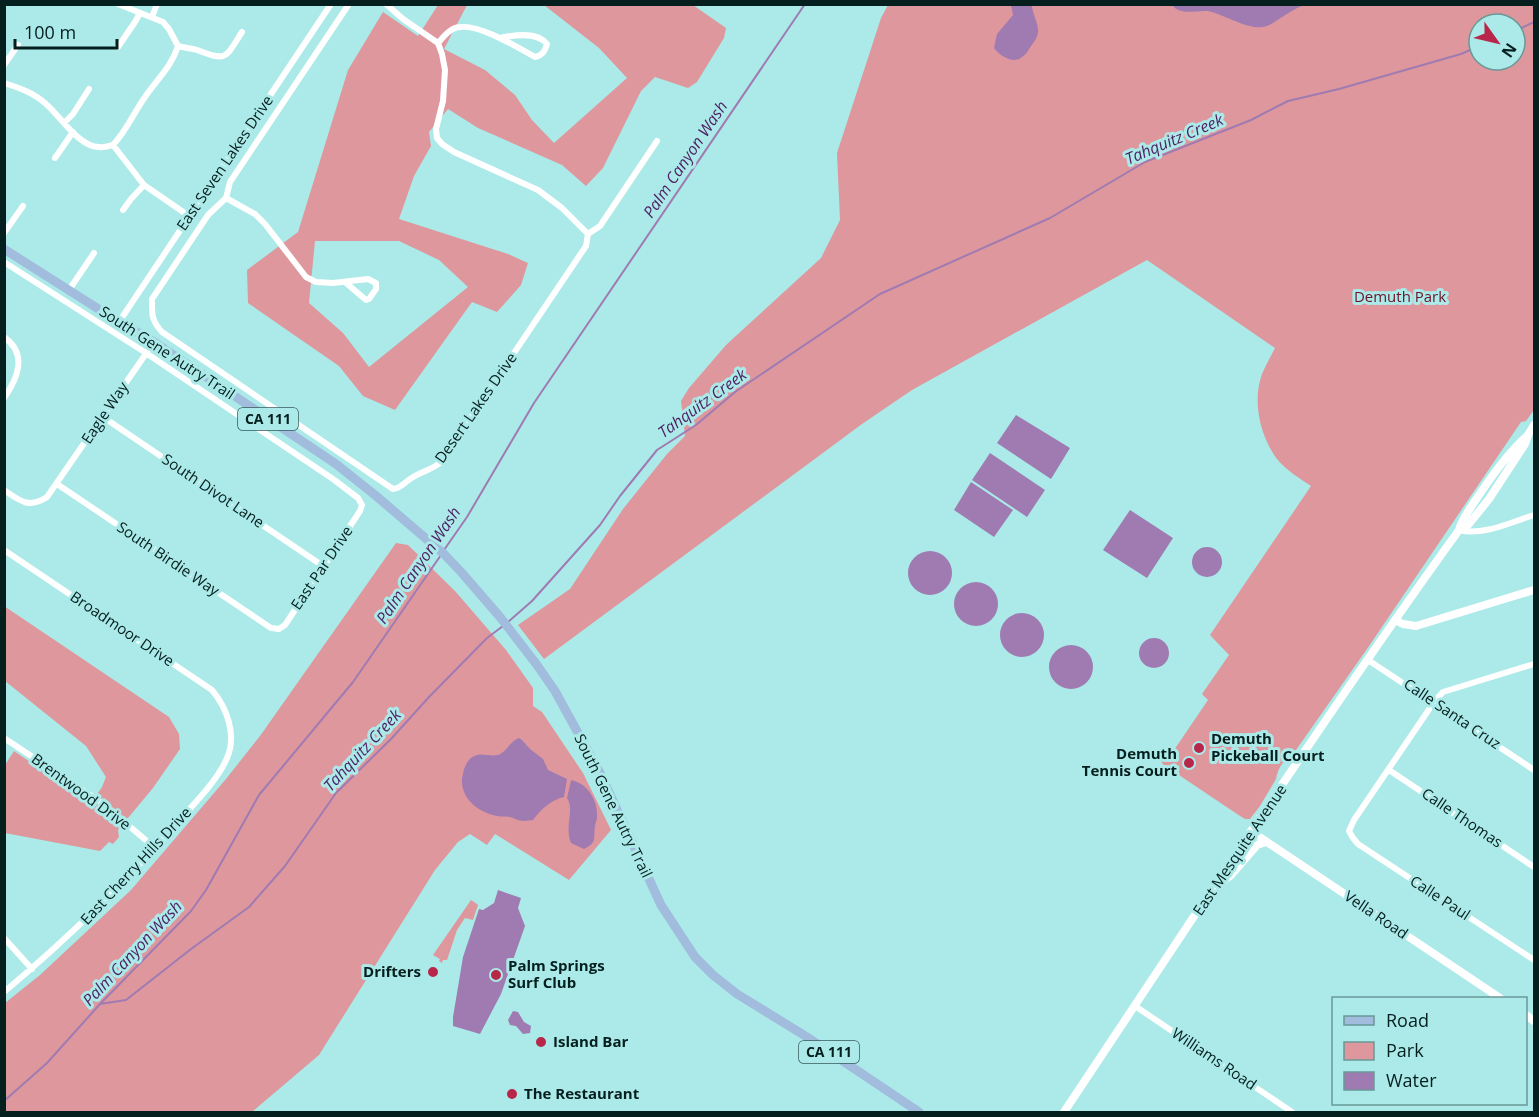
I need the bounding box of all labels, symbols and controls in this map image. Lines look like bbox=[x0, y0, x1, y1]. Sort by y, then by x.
scale bar bbox=[15, 12, 117, 50]
north arrow bbox=[1467, 12, 1527, 72]
text: 100 m bbox=[24, 20, 76, 44]
text: N bbox=[1497, 39, 1522, 62]
street label: East Seven Lakes Drive bbox=[171, 91, 277, 234]
water label: Palm Canyon Wash bbox=[638, 96, 732, 222]
water label: Tahquitz Creek bbox=[1121, 108, 1228, 170]
park label: Demuth Park bbox=[1354, 286, 1446, 306]
street label: South Gene Autry Trail bbox=[96, 301, 239, 403]
street label: Desert Lakes Drive bbox=[430, 348, 521, 467]
water label: Tahquitz Creek bbox=[653, 363, 752, 443]
street label: Eagle Way bbox=[76, 377, 132, 447]
road number: CA 111 bbox=[238, 408, 298, 430]
street label: South Divot Lane bbox=[159, 449, 269, 532]
water label: Palm Canyon Wash bbox=[371, 502, 465, 628]
street label: South Birdie Way bbox=[113, 516, 224, 600]
street label: East Par Drive bbox=[286, 522, 357, 613]
street label: Broadmoor Drive bbox=[67, 586, 178, 670]
street label: Calle Santa Cruz bbox=[1400, 673, 1505, 753]
water label: Tahquitz Creek bbox=[318, 703, 407, 796]
place label: Demuth Pickeball Court bbox=[1211, 728, 1325, 765]
street label: South Gene Autry Trail bbox=[570, 730, 657, 881]
marker: Demuth Pickeball Court bbox=[1192, 741, 1206, 755]
place label: Demuth Tennis Court bbox=[1082, 743, 1177, 780]
street label: Brentwood Drive bbox=[28, 748, 135, 834]
marker: Demuth Tennis Court bbox=[1182, 756, 1196, 770]
street label: East Mesquite Avenue bbox=[1188, 780, 1291, 919]
street label: Calle Thomas bbox=[1418, 783, 1507, 852]
street label: East Cherry Hills Drive bbox=[75, 802, 195, 928]
street label: Calle Paul bbox=[1407, 870, 1475, 924]
street label: Vella Road bbox=[1341, 885, 1412, 943]
water label: Palm Canyon Wash bbox=[77, 896, 187, 1010]
place label: Palm Springs Surf Club bbox=[508, 955, 605, 992]
place label: Drifters bbox=[363, 961, 421, 981]
marker: Drifters bbox=[426, 965, 440, 979]
marker: Palm Springs Surf Club bbox=[489, 968, 503, 982]
legend bbox=[1332, 997, 1527, 1105]
text: Road bbox=[1386, 1008, 1429, 1032]
street label: Williams Road bbox=[1168, 1022, 1261, 1094]
place label: Island Bar bbox=[553, 1031, 628, 1051]
marker: Island Bar bbox=[534, 1035, 548, 1049]
text: Park bbox=[1386, 1038, 1424, 1062]
road number: CA 111 bbox=[799, 1041, 859, 1063]
text: Water bbox=[1386, 1068, 1437, 1092]
place label: The Restaurant bbox=[524, 1083, 640, 1103]
marker: The Restaurant bbox=[505, 1087, 519, 1101]

